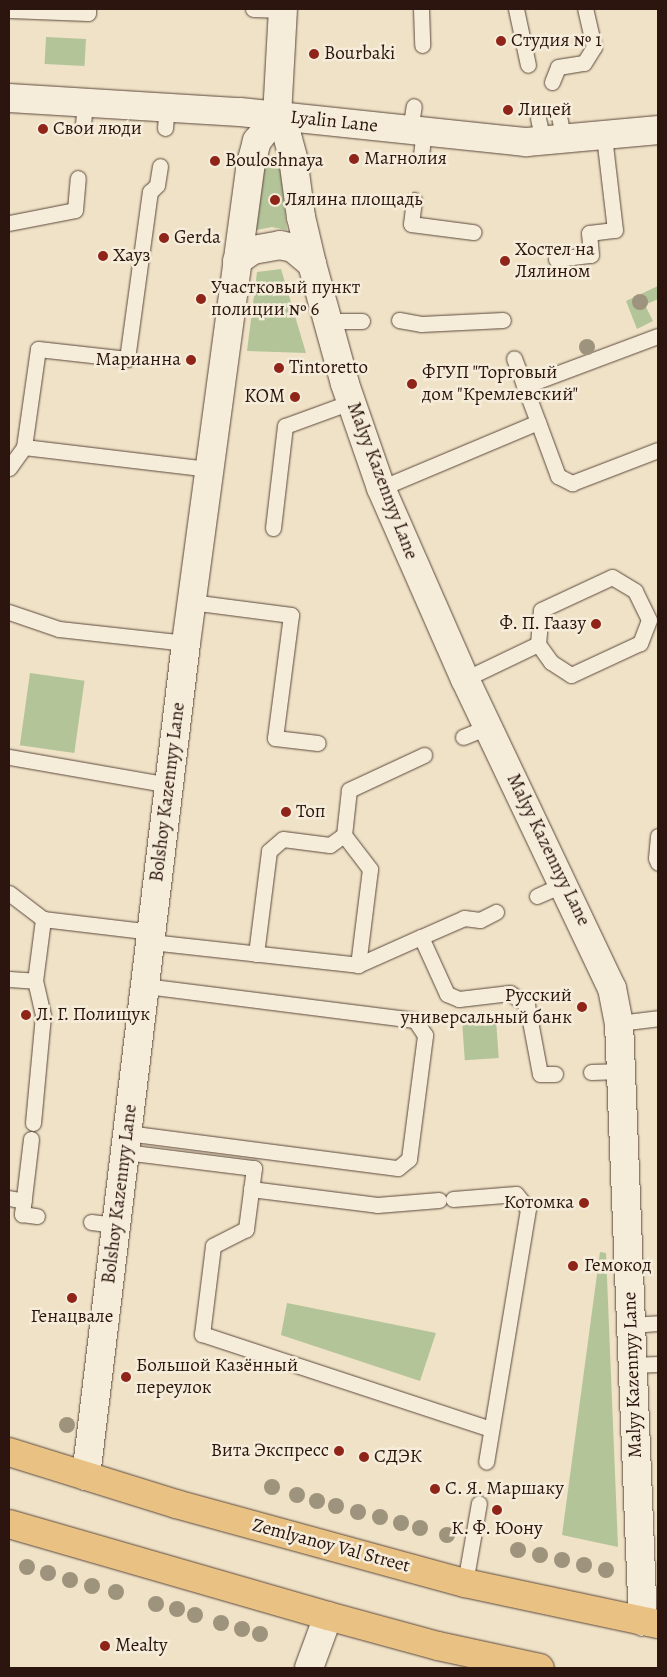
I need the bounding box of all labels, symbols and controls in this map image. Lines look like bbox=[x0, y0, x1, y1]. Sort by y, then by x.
place label: Студия № 1 bbox=[511, 30, 602, 52]
marker: Студия № 1 bbox=[495, 35, 507, 47]
place label: Bourbaki bbox=[324, 43, 395, 65]
marker: Bourbaki bbox=[308, 48, 320, 60]
place label: Лицей bbox=[518, 99, 572, 121]
marker: Лицей bbox=[502, 104, 514, 116]
street label: Lyalin Lane bbox=[289, 106, 379, 138]
place label: Свои люди bbox=[53, 118, 142, 140]
marker: Свои люди bbox=[37, 123, 49, 135]
place label: Магнолия bbox=[364, 148, 447, 170]
place label: Bouloshnaya bbox=[225, 150, 324, 172]
marker: Магнолия bbox=[348, 153, 360, 165]
marker: Bouloshnaya bbox=[209, 155, 221, 167]
place label: Лялина площадь bbox=[285, 189, 423, 211]
marker: Лялина площадь bbox=[269, 194, 281, 206]
place label: Gerda bbox=[174, 227, 221, 249]
marker: Gerda bbox=[158, 232, 170, 244]
place label: Хостел на Лялином bbox=[515, 239, 595, 283]
place label: Хауз bbox=[113, 245, 150, 267]
marker: Хауз bbox=[97, 250, 109, 262]
marker: Хостел на Лялином bbox=[499, 255, 511, 267]
place label: Участковый пункт полиции № 6 bbox=[211, 277, 360, 321]
marker: Участковый пункт полиции № 6 bbox=[195, 293, 207, 305]
place label: Марианна bbox=[96, 349, 181, 371]
marker: Марианна bbox=[185, 354, 197, 366]
place label: Tintoretto bbox=[289, 357, 368, 379]
marker: Tintoretto bbox=[273, 362, 285, 374]
place label: ФГУП "Торговый дом "Кремлевский" bbox=[422, 362, 578, 406]
marker: ФГУП "Торговый дом "Кремлевский" bbox=[406, 378, 418, 390]
place label: KOM bbox=[244, 386, 285, 408]
marker: KOM bbox=[289, 391, 301, 403]
street label: Malyy Kazennyy Lane bbox=[342, 399, 422, 563]
place label: Ф. П. Гаазу bbox=[499, 613, 586, 635]
marker: Ф. П. Гаазу bbox=[590, 618, 602, 630]
street label: Bolshoy Kazennyy Lane bbox=[146, 701, 190, 883]
street label: Malyy Kazennyy Lane bbox=[501, 770, 595, 930]
place label: Топ bbox=[296, 801, 326, 823]
marker: Топ bbox=[280, 806, 292, 818]
place label: Русский универсальный банк bbox=[401, 985, 572, 1029]
marker: Русский универсальный банк bbox=[576, 1001, 588, 1013]
place label: Л. Г. Полищук bbox=[36, 1004, 151, 1026]
marker: Л. Г. Полищук bbox=[20, 1009, 32, 1021]
street label: Bolshoy Kazennyy Lane bbox=[98, 1103, 142, 1285]
place label: Котомка bbox=[504, 1192, 574, 1214]
marker: Котомка bbox=[578, 1197, 590, 1209]
place label: Гемокод bbox=[584, 1255, 651, 1277]
marker: Гемокод bbox=[566, 1259, 580, 1273]
street label: Malyy Kazennyy Lane bbox=[619, 1291, 647, 1459]
marker: Генацвале bbox=[66, 1292, 78, 1304]
place label: Генацвале bbox=[31, 1306, 113, 1328]
place label: Большой Казённый переулок bbox=[136, 1355, 298, 1399]
marker: Большой Казённый переулок bbox=[120, 1371, 132, 1383]
place label: Вита Экспресс bbox=[211, 1440, 329, 1462]
marker: Вита Экспресс bbox=[333, 1445, 345, 1457]
place label: СДЭК bbox=[374, 1446, 422, 1468]
marker: СДЭК bbox=[358, 1451, 370, 1463]
place label: С. Я. Маршаку bbox=[445, 1478, 565, 1500]
marker: С. Я. Маршаку bbox=[429, 1483, 441, 1495]
marker: К. Ф. Юону bbox=[491, 1504, 503, 1516]
street label: Zemlyanoy Val Street bbox=[250, 1514, 412, 1578]
place label: К. Ф. Юону bbox=[451, 1518, 543, 1540]
place label: Mealty bbox=[115, 1635, 167, 1657]
marker: Mealty bbox=[99, 1640, 111, 1652]

